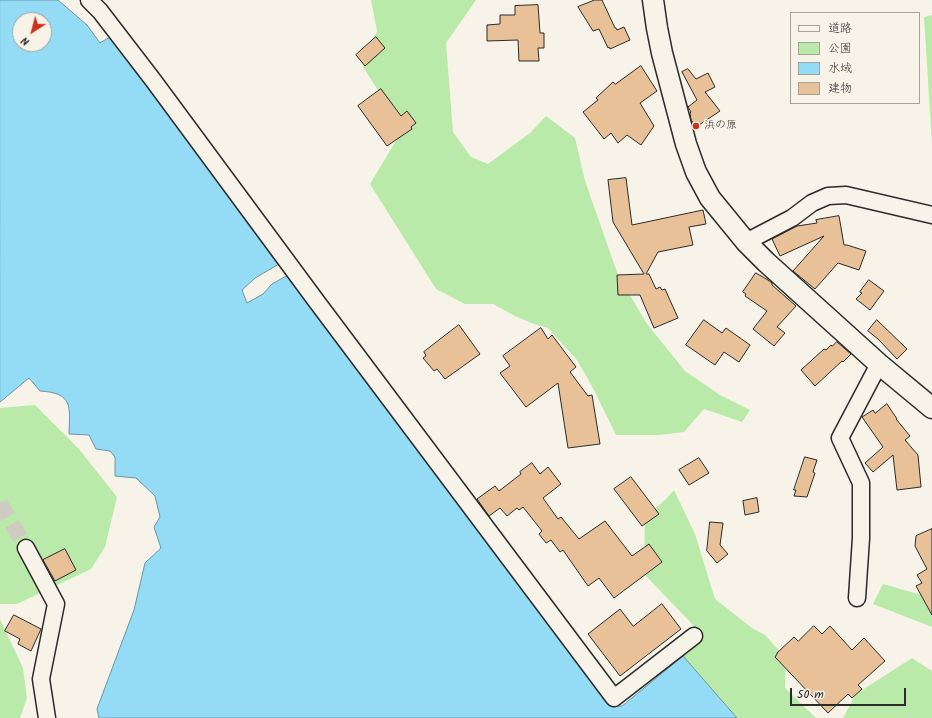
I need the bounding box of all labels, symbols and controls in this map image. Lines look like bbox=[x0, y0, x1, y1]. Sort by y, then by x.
north arrow bbox=[12, 12, 52, 52]
legend bbox=[790, 12, 920, 104]
text: 道路 bbox=[828, 19, 852, 38]
text: N bbox=[17, 32, 34, 50]
text: 公園 bbox=[828, 39, 852, 58]
text: 水域 bbox=[828, 59, 852, 78]
text: 建物 bbox=[828, 79, 852, 98]
place label: 浜の原 bbox=[704, 119, 737, 133]
marker: 浜の原 bbox=[691, 121, 701, 131]
scale bar bbox=[792, 680, 908, 706]
text: 50 m bbox=[797, 685, 824, 704]

